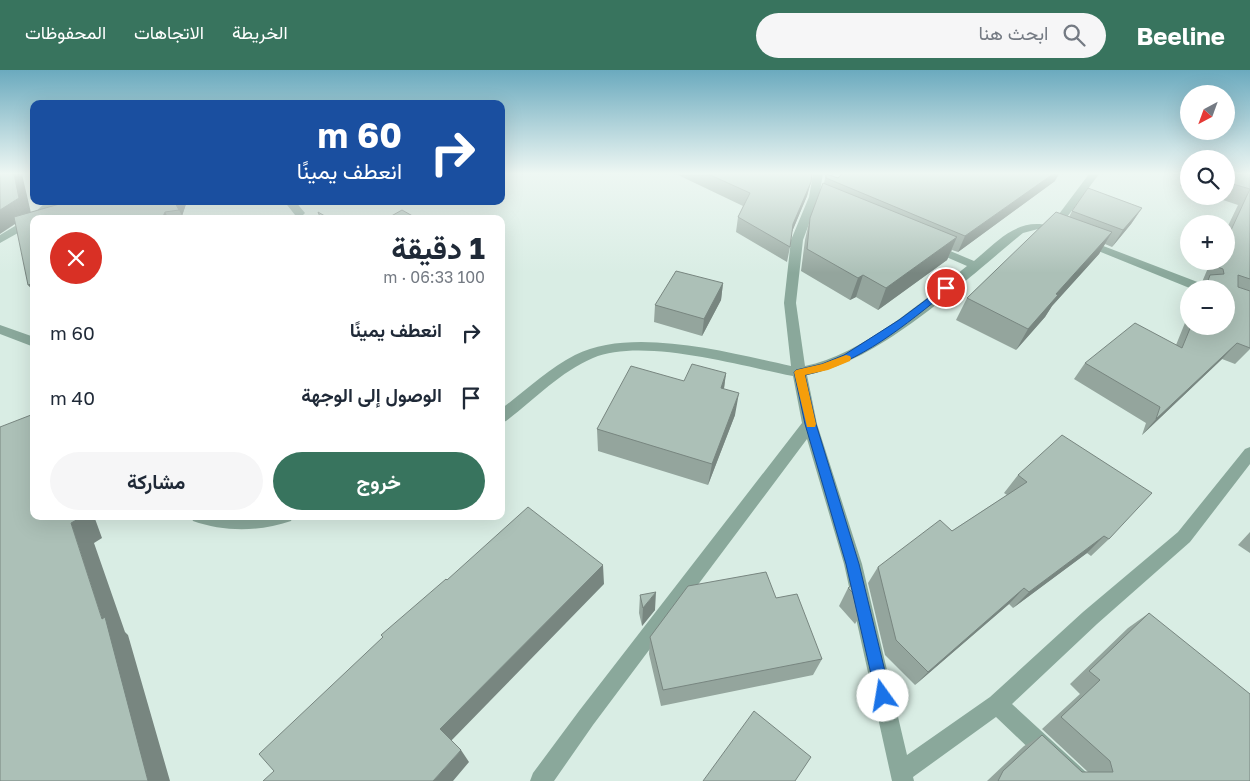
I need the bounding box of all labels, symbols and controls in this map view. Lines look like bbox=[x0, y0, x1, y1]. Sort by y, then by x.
search box bbox=[756, 13, 1106, 58]
text: المحفوظات bbox=[25, 21, 106, 43]
text: الاتجاهات bbox=[134, 21, 204, 43]
text: الخريطة bbox=[232, 21, 288, 43]
text: ابحث هنا bbox=[979, 21, 1048, 44]
icon: search bbox=[1060, 21, 1088, 49]
text: Beeline bbox=[1136, 21, 1225, 50]
north arrow bbox=[1180, 85, 1235, 140]
map controls bbox=[1180, 85, 1235, 335]
text: 60 m bbox=[318, 114, 402, 156]
icon: right bbox=[420, 120, 485, 185]
button: search bbox=[1180, 150, 1235, 205]
text: انعطف يمينًا bbox=[297, 157, 402, 184]
button: + bbox=[1180, 215, 1235, 270]
text: 1 دقيقة bbox=[391, 230, 485, 266]
button: close bbox=[50, 232, 102, 284]
text: 100 m · 06:33 bbox=[383, 267, 485, 287]
pin bbox=[925, 267, 967, 309]
icon: arrive bbox=[932, 274, 960, 302]
button: − bbox=[1180, 280, 1235, 335]
text: انعطف يمينًا bbox=[350, 318, 442, 341]
icon: right bbox=[457, 319, 485, 347]
text: 60 m bbox=[50, 321, 95, 344]
text: الوصول إلى الوجهة bbox=[301, 383, 442, 406]
icon: arrive bbox=[457, 384, 485, 412]
text: 40 m bbox=[50, 386, 95, 409]
button: مشاركة bbox=[50, 452, 263, 510]
button: خروج bbox=[273, 452, 485, 510]
position arrow bbox=[856, 669, 908, 721]

